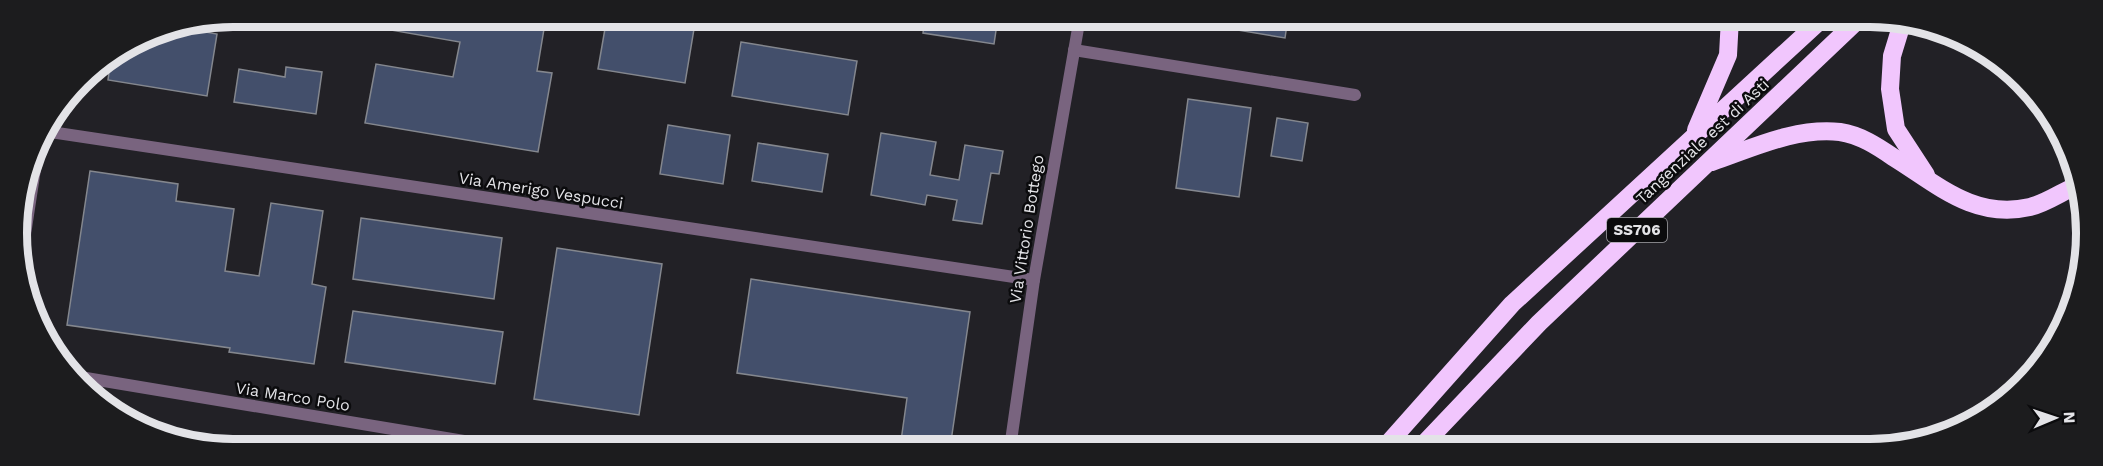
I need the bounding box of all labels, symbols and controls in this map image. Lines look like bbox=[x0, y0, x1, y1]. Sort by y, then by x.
street label: Tangenziale est di Asti bbox=[1632, 75, 1773, 208]
street label: Via Vittorio Bottego bbox=[1005, 153, 1048, 305]
street label: Via Amerigo Vespucci bbox=[457, 168, 625, 213]
road number: SS706 bbox=[1607, 218, 1667, 242]
street label: Via Marco Polo bbox=[234, 378, 351, 415]
north arrow bbox=[2025, 388, 2085, 448]
text: N bbox=[2060, 411, 2079, 424]

